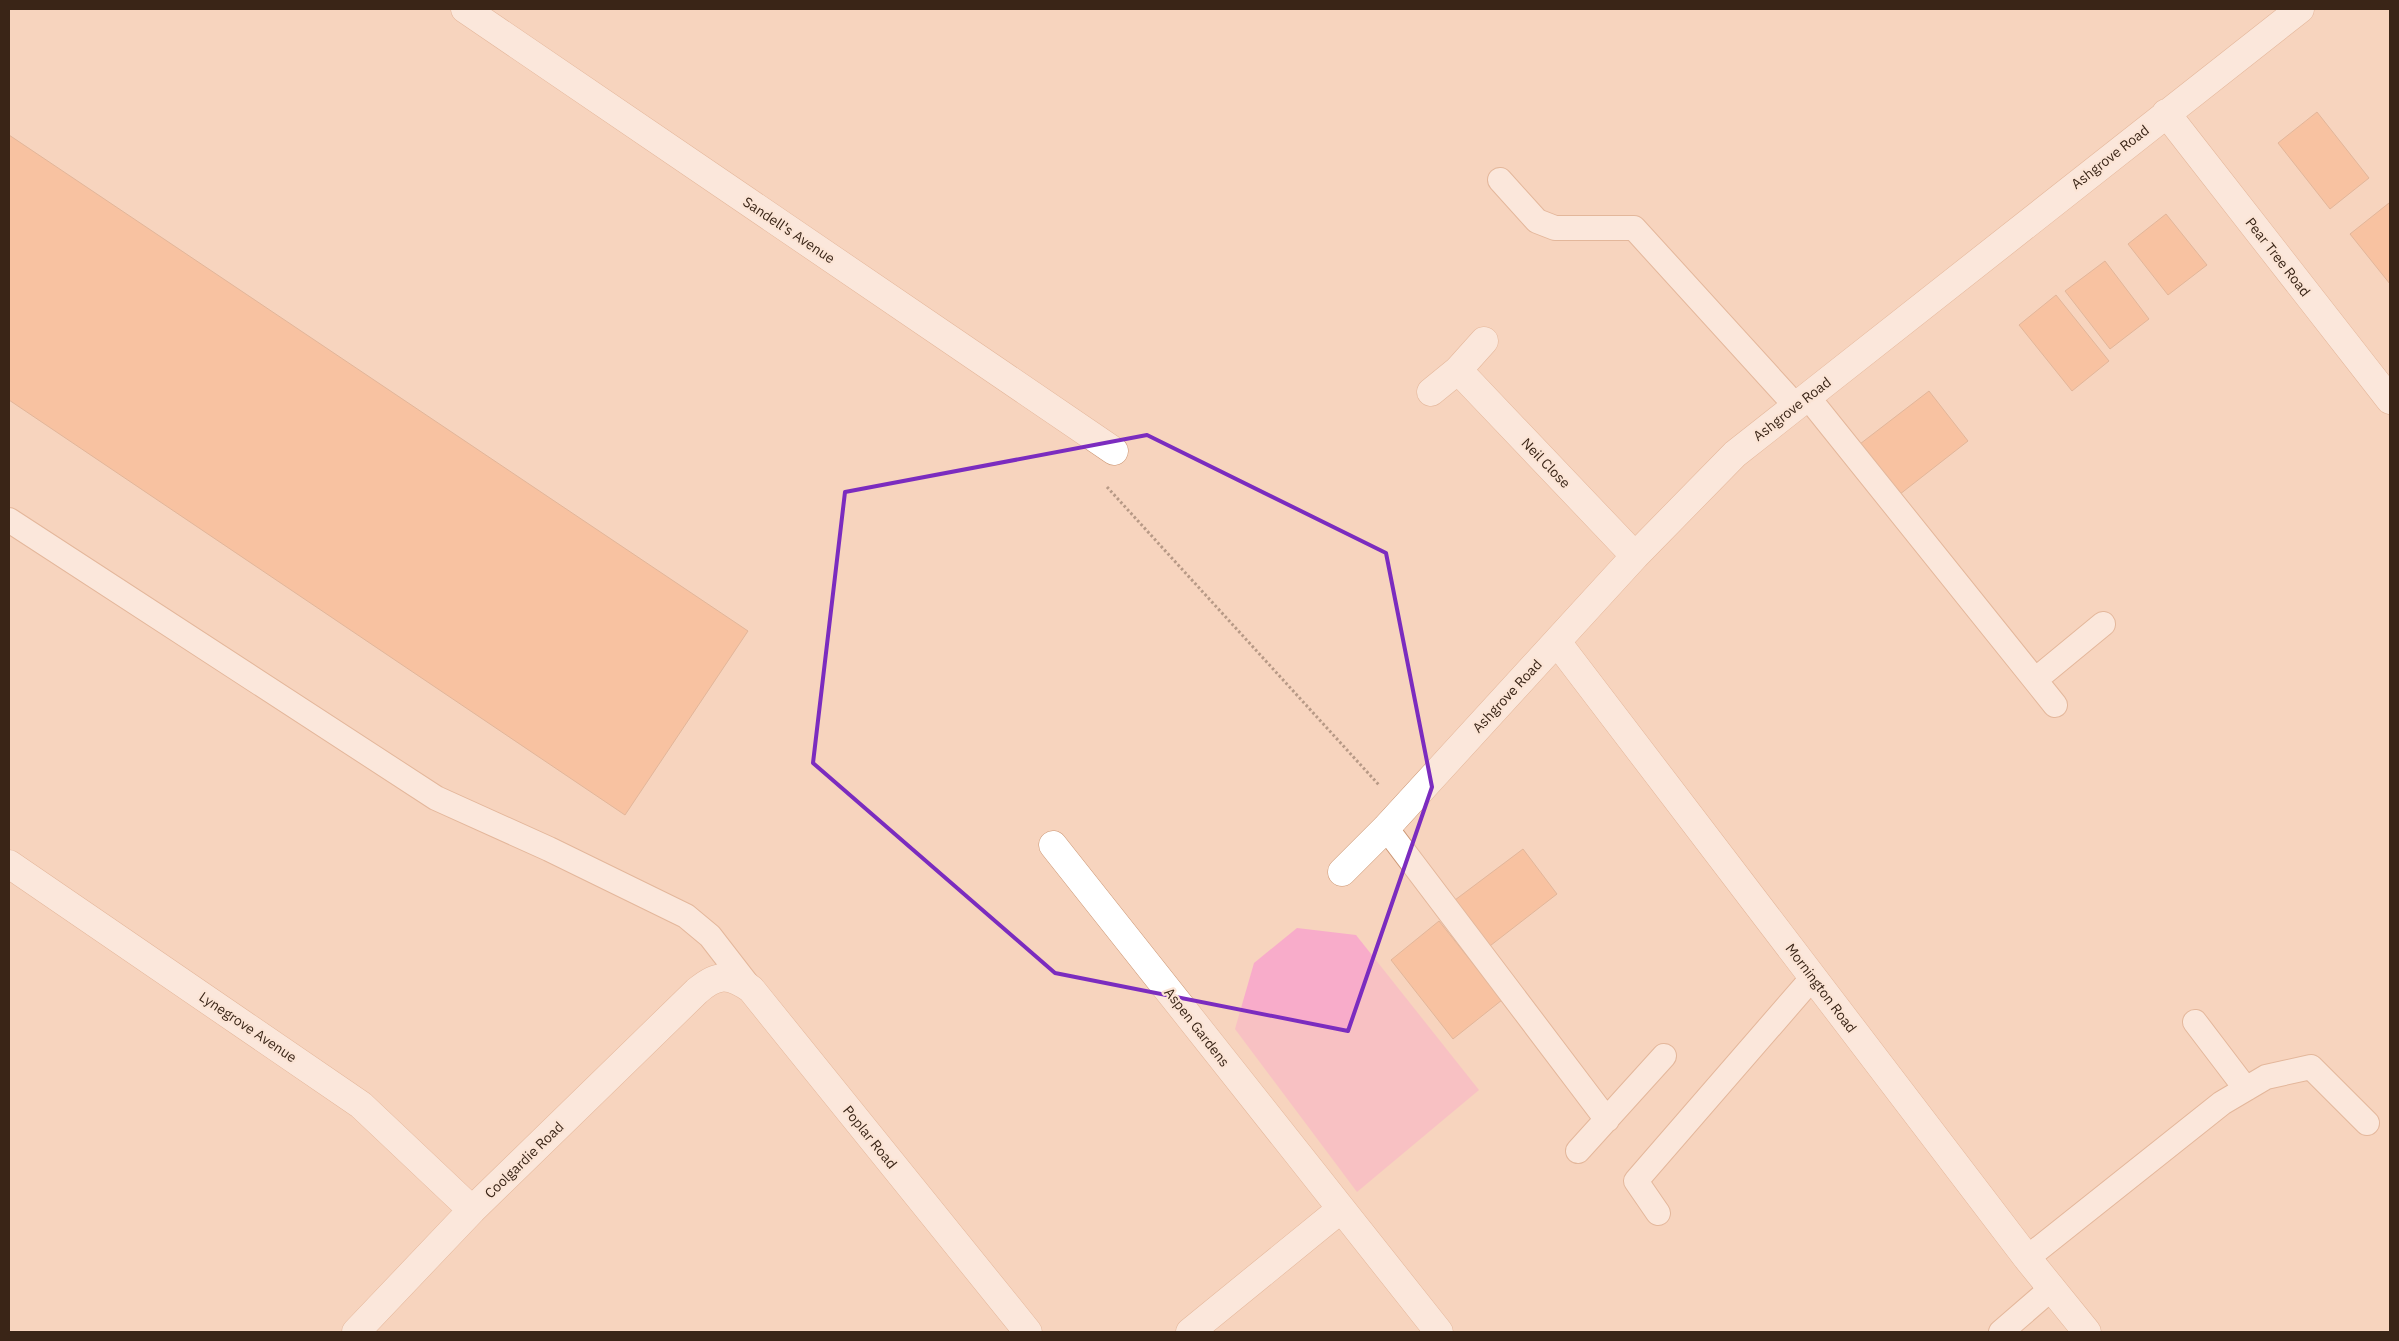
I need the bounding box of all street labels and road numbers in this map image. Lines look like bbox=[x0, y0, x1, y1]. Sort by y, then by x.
street label: Ashgrove Road bbox=[2067, 121, 2153, 193]
street label: Sandell's Avenue bbox=[740, 193, 839, 268]
street label: Pear Tree Road bbox=[2242, 214, 2314, 300]
street label: Ashgrove Road bbox=[1749, 373, 1835, 445]
street label: Neil Close bbox=[1518, 434, 1575, 492]
street label: Ashgrove Road bbox=[1468, 656, 1546, 736]
street label: Mornington Road bbox=[1782, 940, 1860, 1036]
street label: Aspen Gardens bbox=[1160, 984, 1234, 1070]
street label: Lynegrove Avenue bbox=[196, 988, 300, 1066]
street label: Poplar Road bbox=[839, 1102, 901, 1172]
street label: Coolgardie Road bbox=[481, 1118, 567, 1202]

